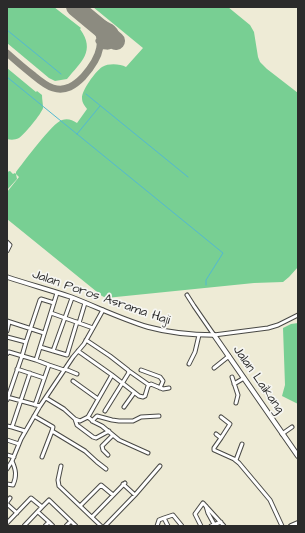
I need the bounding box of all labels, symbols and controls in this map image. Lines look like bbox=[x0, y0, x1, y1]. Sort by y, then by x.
street label: Jalan Poros Asrama Haji bbox=[30, 267, 172, 329]
street label: Jalan Laikang bbox=[229, 343, 287, 417]

